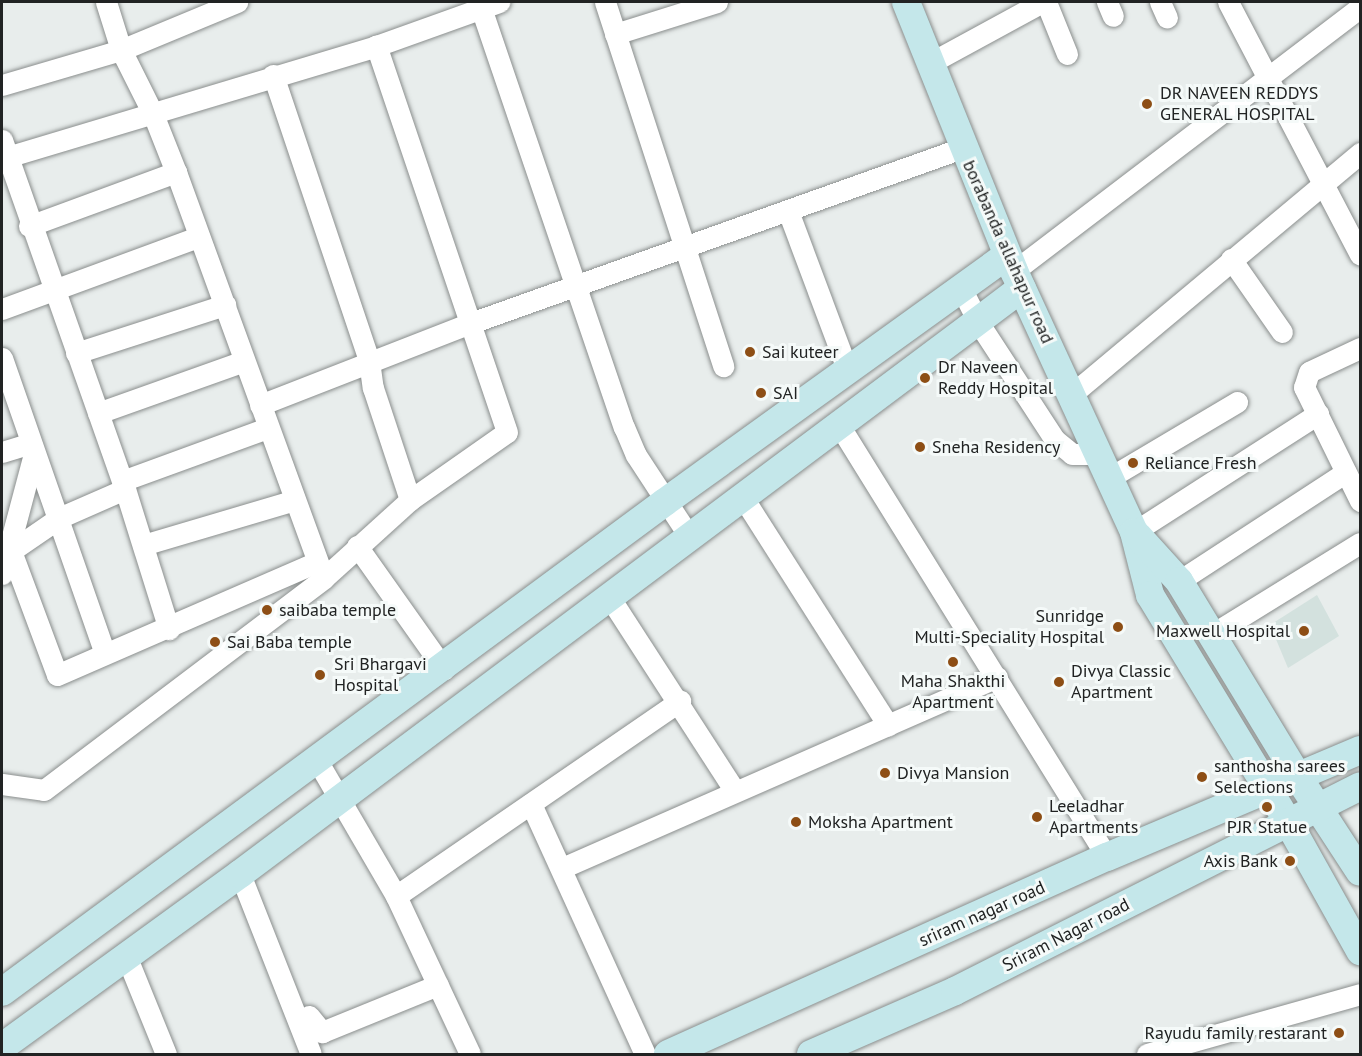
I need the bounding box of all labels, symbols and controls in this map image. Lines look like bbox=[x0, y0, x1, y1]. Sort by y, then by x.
place label: DR NAVEEN REDDYS GENERAL HOSPITAL bbox=[1160, 83, 1318, 125]
marker: DR NAVEEN REDDYS GENERAL HOSPITAL bbox=[1138, 95, 1156, 113]
street label: borabanda allahapur road bbox=[958, 157, 1058, 347]
place label: Sai kuteer bbox=[762, 341, 839, 363]
marker: Sai kuteer bbox=[743, 345, 757, 359]
place label: Dr Naveen Reddy Hospital bbox=[938, 357, 1054, 400]
marker: Dr Naveen Reddy Hospital bbox=[916, 369, 934, 387]
place label: SAI bbox=[773, 382, 798, 404]
marker: SAI bbox=[754, 386, 768, 400]
place label: Sneha Residency bbox=[932, 436, 1060, 458]
marker: Sneha Residency bbox=[913, 440, 927, 454]
place label: Reliance Fresh bbox=[1145, 452, 1256, 474]
marker: Reliance Fresh bbox=[1126, 456, 1140, 470]
place label: saibaba temple bbox=[279, 599, 396, 621]
marker: saibaba temple bbox=[260, 603, 274, 617]
place label: Sunridge Multi-Speciality Hospital bbox=[914, 606, 1104, 648]
marker: Sunridge Multi-Speciality Hospital bbox=[1109, 618, 1127, 636]
place label: Maxwell Hospital bbox=[1156, 620, 1290, 642]
marker: Maxwell Hospital bbox=[1295, 622, 1313, 640]
place label: Sai Baba temple bbox=[227, 631, 352, 653]
marker: Sai Baba temple bbox=[208, 635, 222, 649]
place label: Sri Bhargavi Hospital bbox=[334, 654, 427, 696]
marker: Maha Shakthi Apartment bbox=[946, 655, 960, 669]
place label: Divya Classic Apartment bbox=[1071, 661, 1171, 704]
marker: Sri Bhargavi Hospital bbox=[311, 666, 329, 684]
place label: Maha Shakthi Apartment bbox=[901, 671, 1005, 714]
marker: Divya Classic Apartment bbox=[1052, 675, 1066, 689]
place label: santhosha sarees Selections bbox=[1214, 756, 1345, 798]
place label: Divya Mansion bbox=[897, 762, 1009, 784]
marker: Divya Mansion bbox=[878, 766, 892, 780]
marker: santhosha sarees Selections bbox=[1195, 770, 1209, 784]
place label: Leeladhar Apartments bbox=[1049, 796, 1138, 838]
marker: PJR Statue bbox=[1260, 800, 1274, 814]
marker: Leeladhar Apartments bbox=[1030, 810, 1044, 824]
place label: Moksha Apartment bbox=[808, 811, 953, 833]
marker: Moksha Apartment bbox=[789, 815, 803, 829]
place label: PJR Statue bbox=[1227, 816, 1307, 838]
place label: Axis Bank bbox=[1204, 850, 1278, 872]
marker: Axis Bank bbox=[1283, 854, 1297, 868]
street label: sriram nagar road bbox=[916, 877, 1048, 951]
street label: Sriram Nagar road bbox=[999, 894, 1133, 976]
place label: Rayudu family restarant bbox=[1144, 1022, 1327, 1044]
marker: Rayudu family restarant bbox=[1332, 1026, 1346, 1040]

